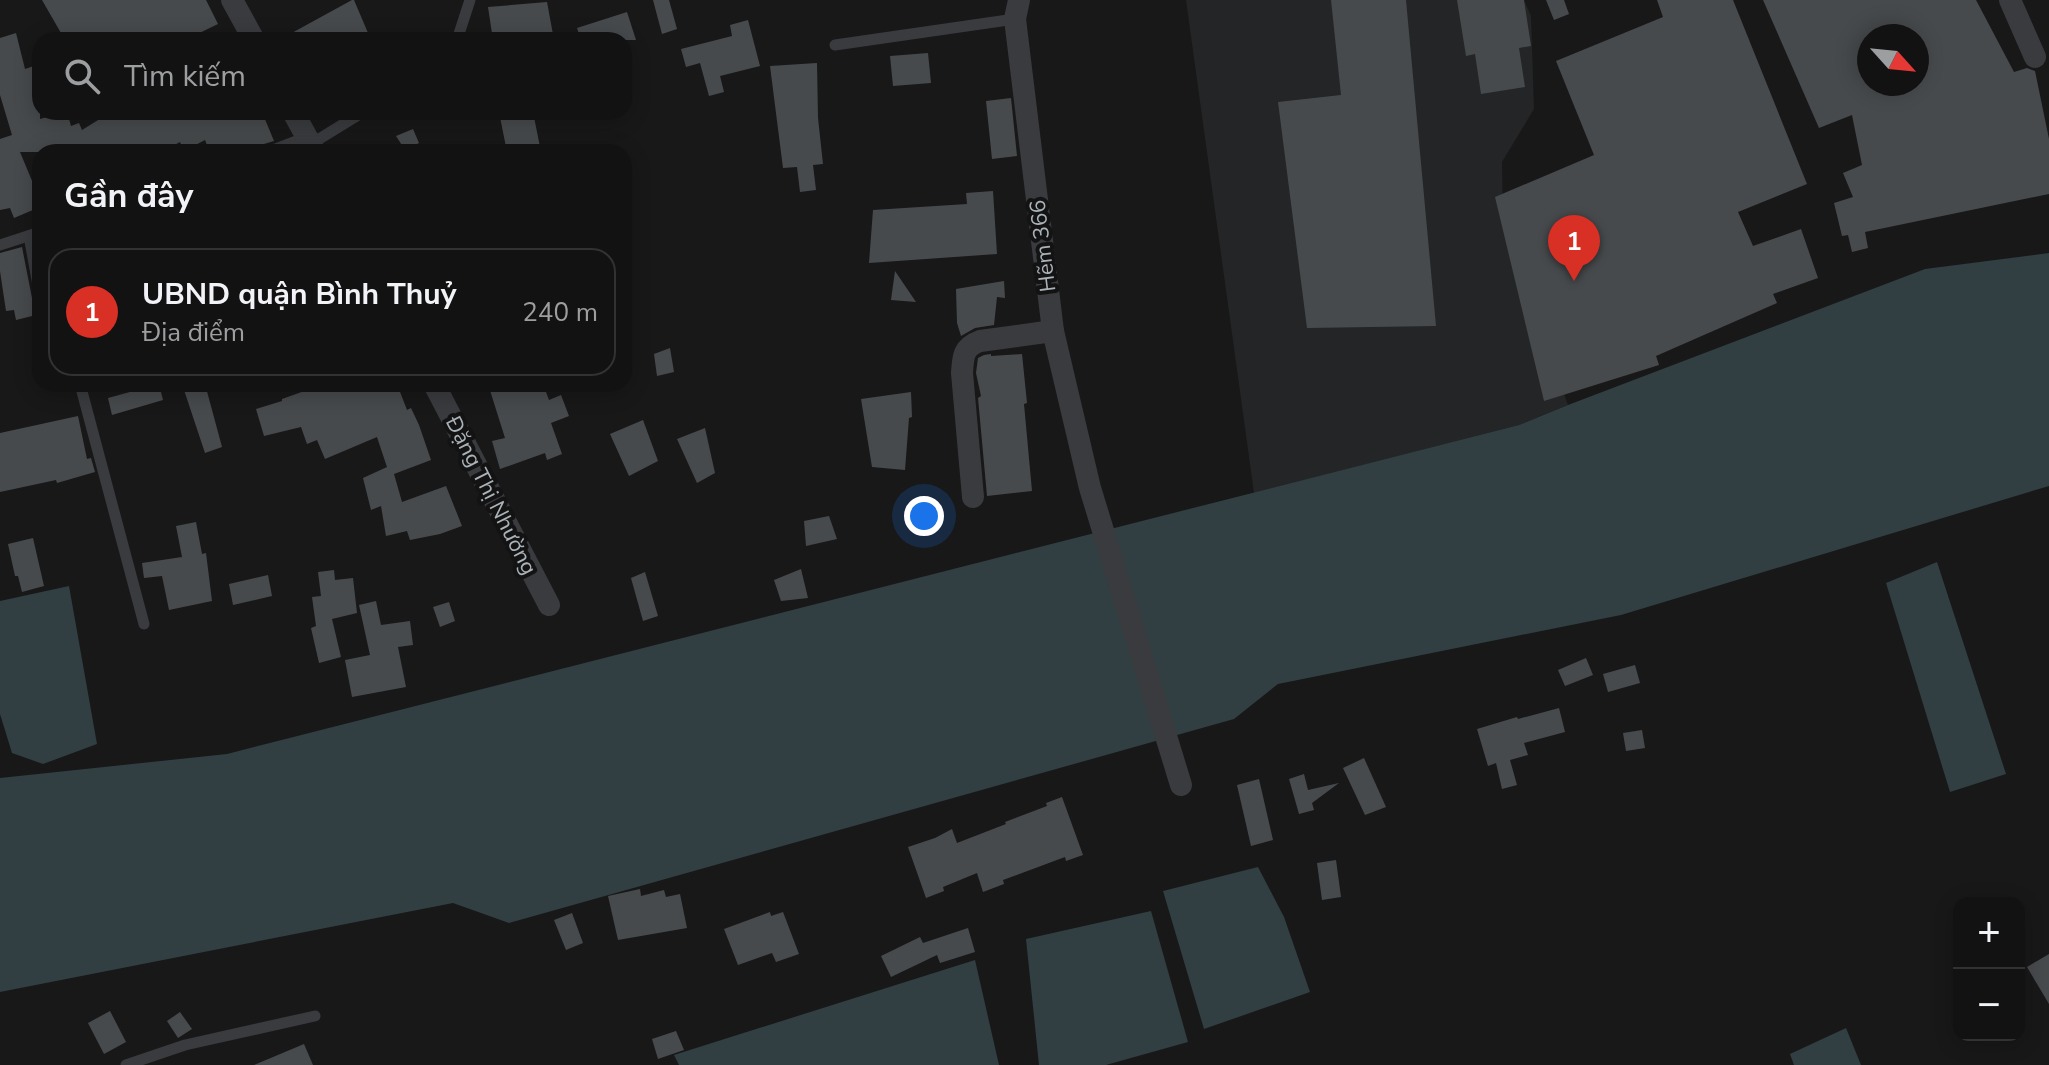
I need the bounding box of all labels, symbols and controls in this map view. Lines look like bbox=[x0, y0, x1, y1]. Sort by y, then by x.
north arrow bbox=[1857, 24, 1929, 96]
search box bbox=[32, 32, 632, 120]
icon: search bbox=[60, 54, 104, 98]
text: Tìm kiếm bbox=[124, 56, 246, 97]
text: Gần đây bbox=[64, 173, 193, 219]
street label: Hẽm 366 bbox=[1022, 198, 1064, 294]
pin: 1 bbox=[1548, 215, 1600, 281]
text: UBND quận Bình Thuỷ bbox=[142, 274, 456, 315]
text: 1 bbox=[84, 295, 100, 330]
text: 240 m bbox=[522, 295, 598, 330]
text: Địa điểm bbox=[142, 315, 245, 350]
street label: Đặng Thị Nhường bbox=[438, 410, 544, 580]
your location bbox=[904, 496, 944, 536]
map controls bbox=[1953, 897, 2025, 1041]
button: + bbox=[1953, 897, 2025, 969]
button: − bbox=[1953, 969, 2025, 1041]

